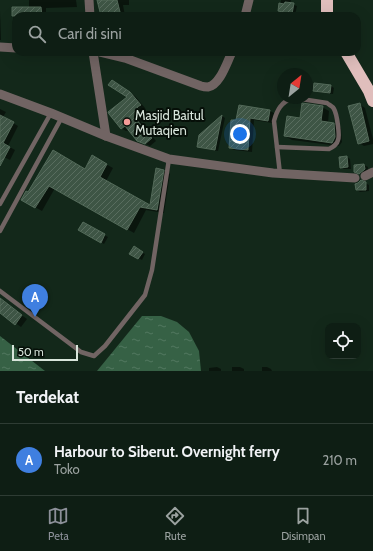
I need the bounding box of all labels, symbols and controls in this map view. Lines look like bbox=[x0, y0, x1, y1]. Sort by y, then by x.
search box bbox=[12, 12, 361, 56]
icon: search bbox=[26, 23, 48, 45]
text: Cari di sini bbox=[58, 25, 122, 43]
north arrow bbox=[277, 68, 313, 104]
place label: Masjid Baitul Mutaqien bbox=[135, 107, 204, 138]
marker: Masjid Baitul Mutaqien bbox=[122, 117, 132, 127]
your location bbox=[230, 124, 250, 144]
pin: A bbox=[22, 284, 48, 317]
map controls bbox=[325, 323, 361, 359]
button: locate bbox=[325, 323, 361, 359]
scale bar bbox=[12, 343, 78, 362]
text: 50 m bbox=[18, 345, 44, 359]
text: Terdekat bbox=[16, 387, 79, 407]
text: Harbour to Siberut. Overnight ferry bbox=[54, 443, 280, 461]
text: A bbox=[25, 452, 33, 468]
text: 210 m bbox=[323, 452, 357, 468]
text: Toko bbox=[54, 461, 80, 477]
tab: Peta bbox=[47, 505, 69, 543]
tab: Rute bbox=[164, 505, 186, 543]
tab: Disimpan bbox=[281, 505, 326, 543]

